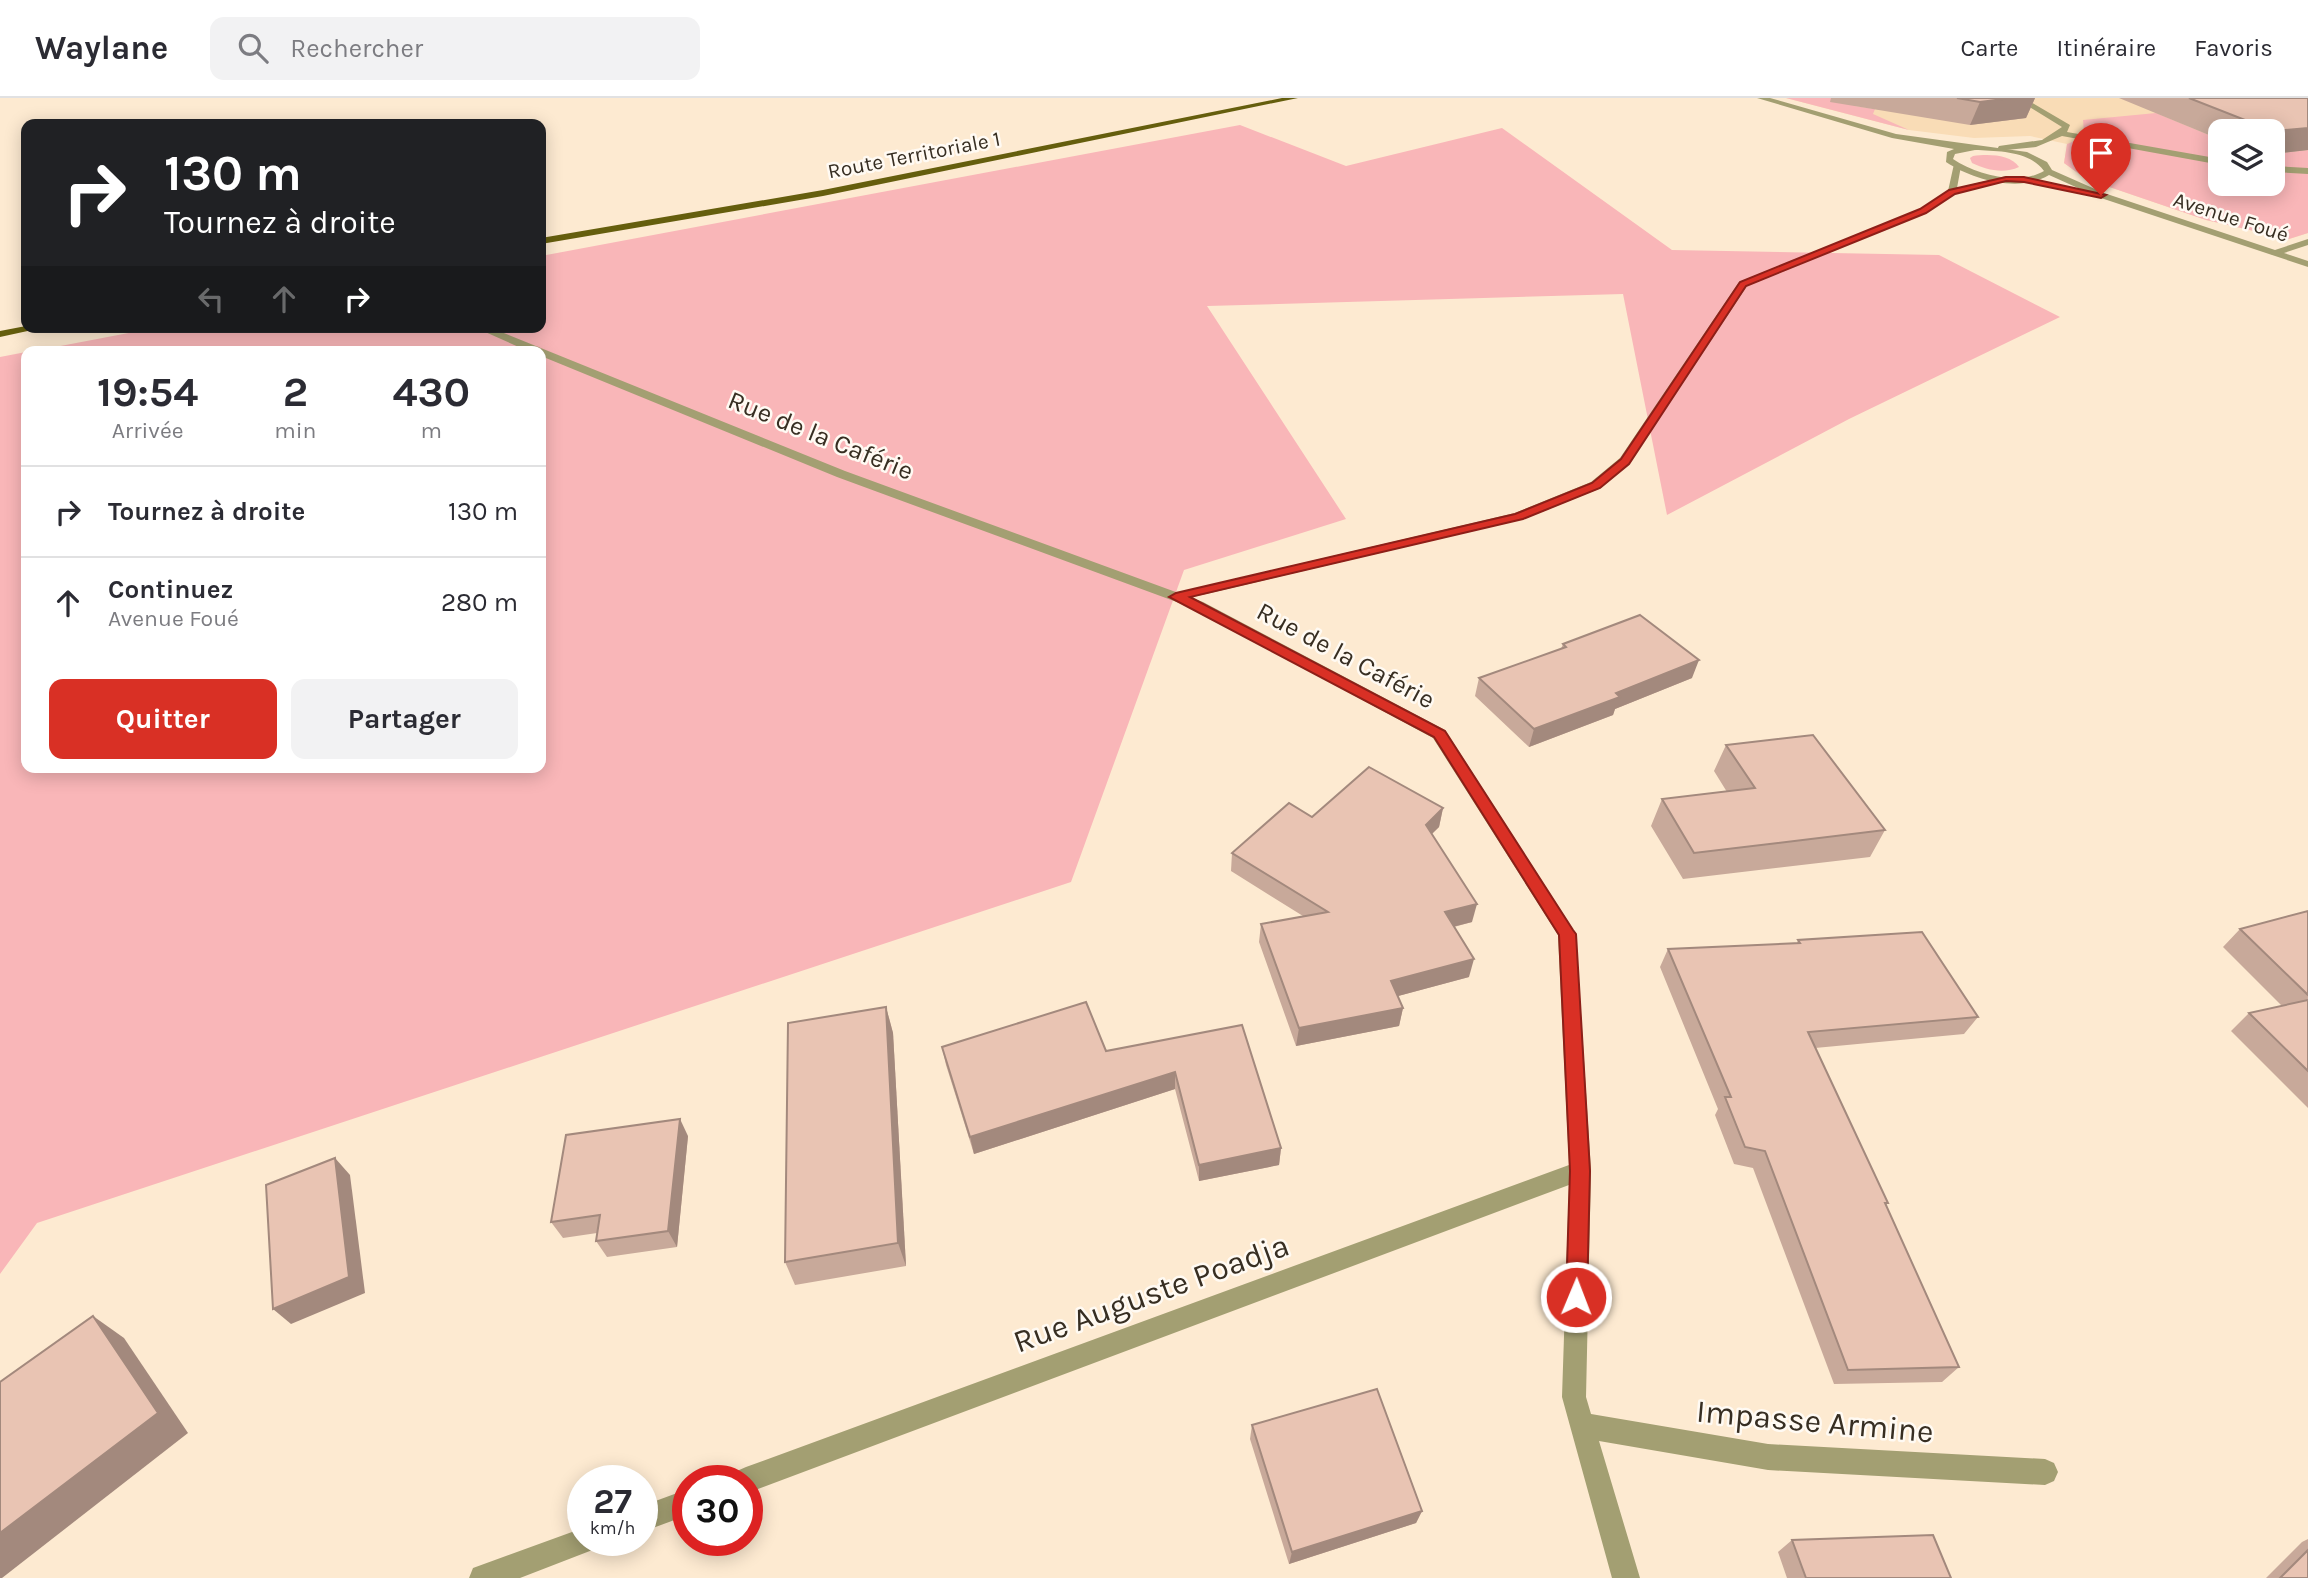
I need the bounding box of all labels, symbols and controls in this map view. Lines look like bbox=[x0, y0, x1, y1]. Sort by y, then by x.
search box bbox=[210, 17, 700, 80]
text: Waylane bbox=[35, 29, 168, 67]
icon: search bbox=[234, 29, 272, 67]
text: Rechercher bbox=[290, 33, 423, 64]
text: Carte bbox=[1960, 34, 2018, 62]
text: Itinéraire bbox=[2056, 34, 2156, 62]
text: Favoris bbox=[2194, 34, 2273, 62]
map controls bbox=[2208, 119, 2285, 196]
button: layers bbox=[2208, 119, 2285, 196]
pin bbox=[2071, 123, 2131, 195]
street label: Route Territoriale 1 bbox=[826, 126, 1002, 184]
icon: arrive bbox=[2082, 134, 2120, 172]
text: 130 m bbox=[164, 145, 302, 202]
icon: right bbox=[49, 147, 140, 238]
street label: Avenue Foué bbox=[2170, 187, 2292, 247]
text: Tournez à droite bbox=[164, 204, 396, 241]
icon: left bbox=[192, 280, 230, 318]
icon: ahead bbox=[265, 280, 303, 318]
icon: right bbox=[338, 280, 376, 318]
text: 19:54 bbox=[97, 367, 198, 417]
text: 2 bbox=[283, 367, 308, 417]
text: 430 bbox=[392, 367, 470, 417]
street label: Rue de la Caférie bbox=[724, 384, 918, 487]
text: Arrivée bbox=[112, 417, 184, 444]
text: min bbox=[274, 417, 316, 444]
text: m bbox=[420, 417, 442, 444]
icon: right bbox=[49, 493, 87, 531]
text: Tournez à droite bbox=[108, 496, 305, 527]
text: 130 m bbox=[448, 496, 518, 527]
text: Continuez bbox=[108, 574, 233, 605]
icon: ahead bbox=[49, 584, 87, 622]
text: 280 m bbox=[441, 587, 518, 618]
street label: Rue de la Caférie bbox=[1252, 596, 1440, 715]
text: Avenue Foué bbox=[108, 605, 239, 632]
button: Quitter bbox=[49, 679, 277, 759]
button: Partager bbox=[291, 679, 518, 759]
street label: Rue Auguste Poadja bbox=[1008, 1226, 1294, 1361]
position arrow bbox=[1539, 1260, 1613, 1334]
street label: Impasse Armine bbox=[1695, 1393, 1935, 1450]
speed limit sign: 30 bbox=[672, 1465, 763, 1556]
text: 27 bbox=[593, 1481, 632, 1522]
text: km/h bbox=[590, 1517, 635, 1539]

